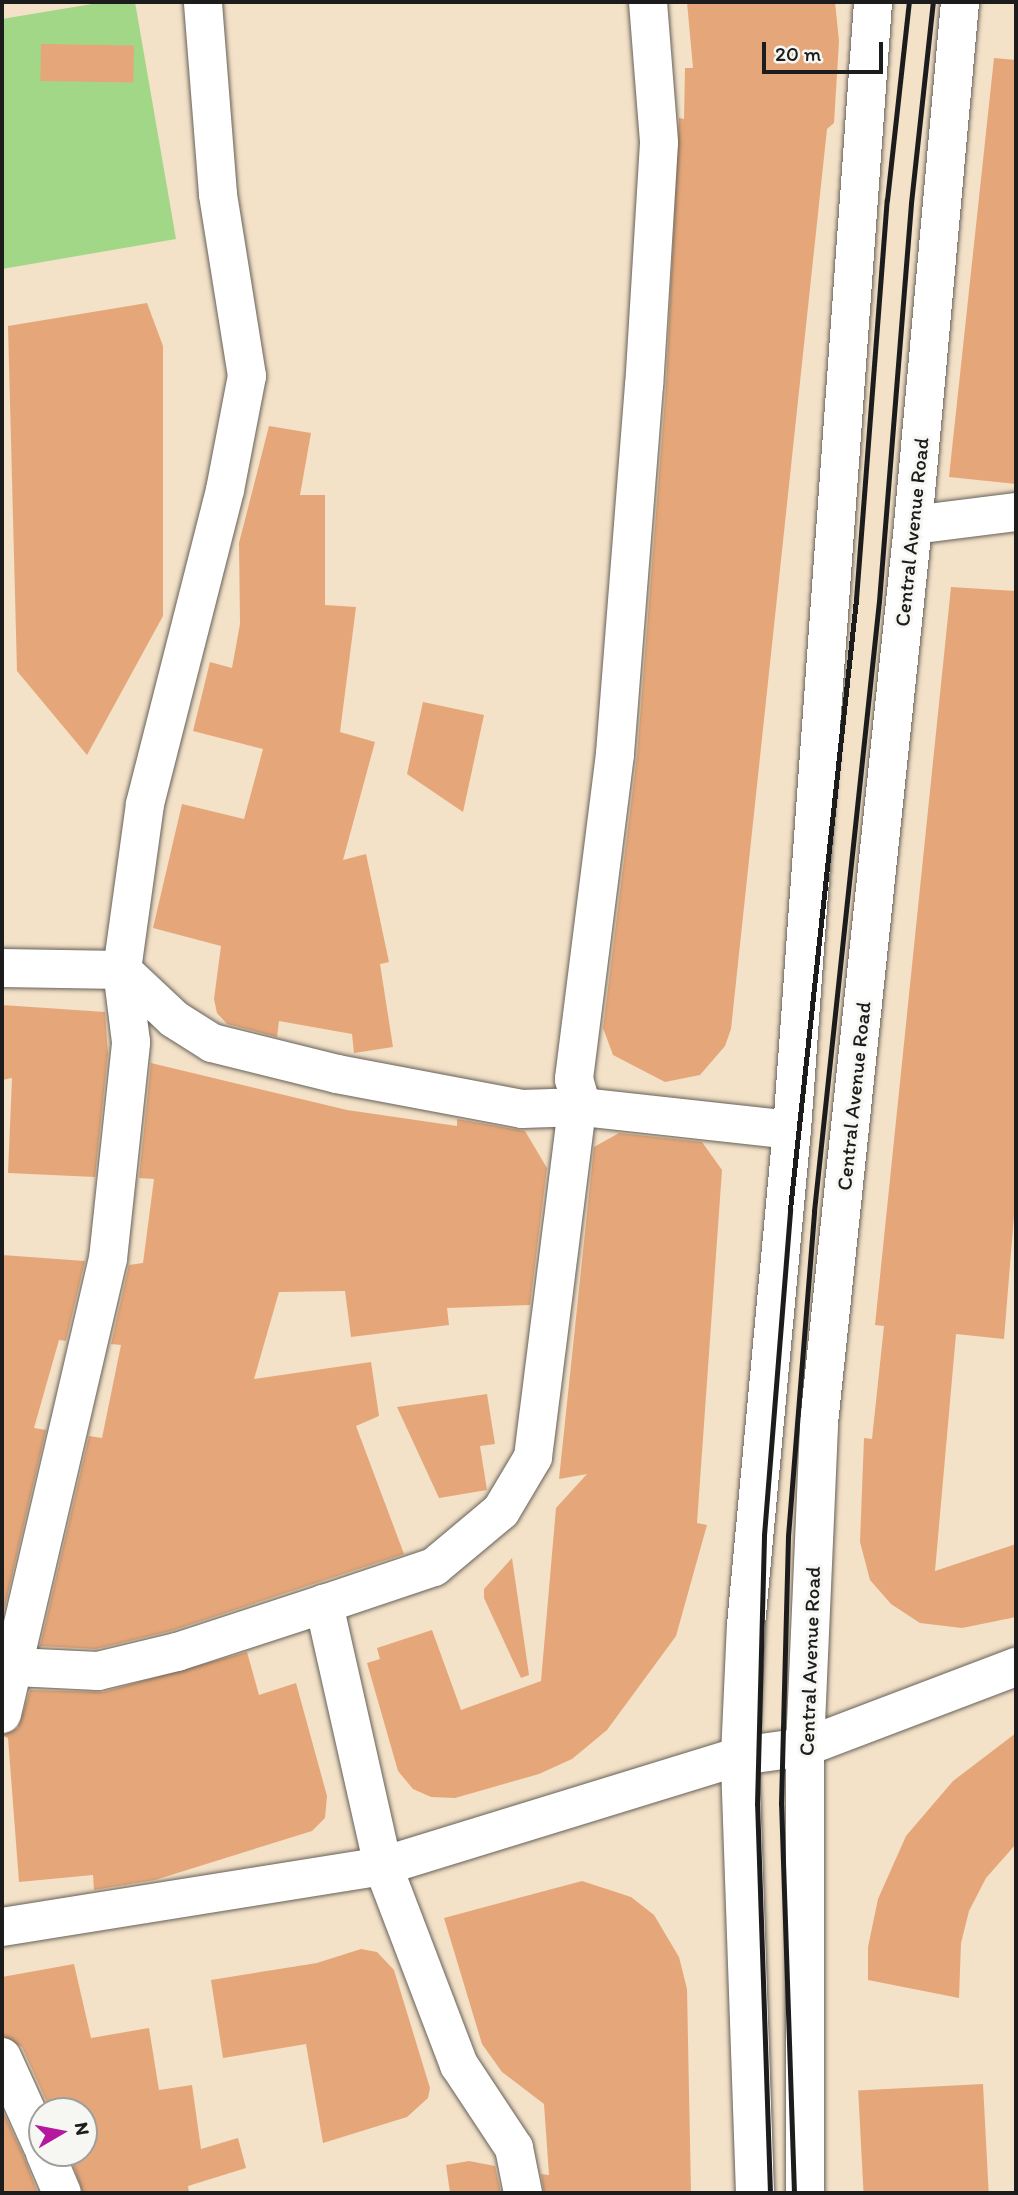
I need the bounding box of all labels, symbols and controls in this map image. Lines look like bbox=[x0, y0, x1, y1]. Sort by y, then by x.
scale bar bbox=[766, 28, 887, 72]
text: 20 m bbox=[775, 41, 821, 66]
street label: Central Avenue Road bbox=[890, 437, 934, 627]
street label: Central Avenue Road bbox=[832, 1001, 876, 1191]
street label: Central Avenue Road bbox=[794, 1567, 826, 1755]
north arrow bbox=[28, 2097, 98, 2167]
text: N bbox=[70, 2120, 95, 2137]

